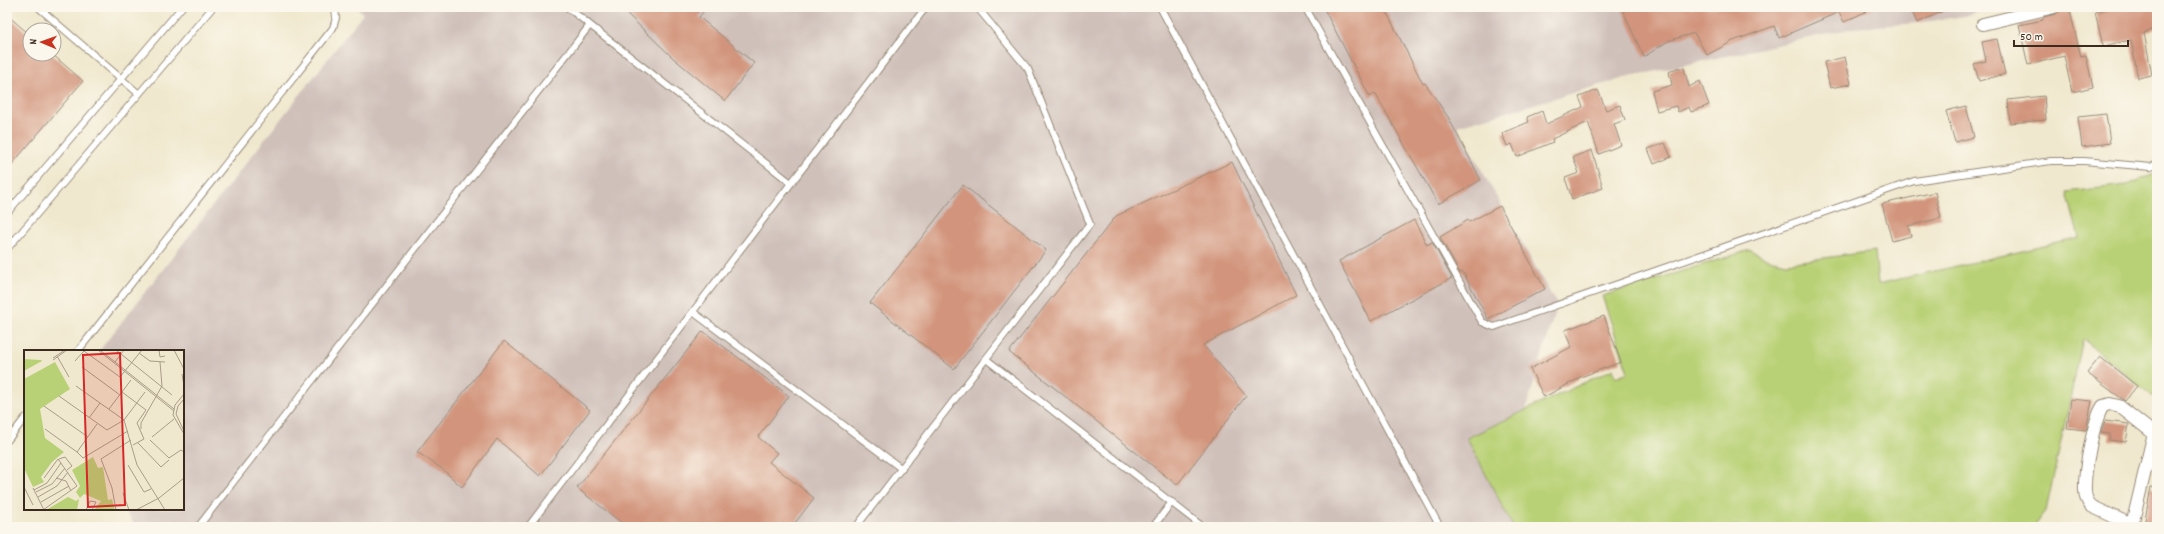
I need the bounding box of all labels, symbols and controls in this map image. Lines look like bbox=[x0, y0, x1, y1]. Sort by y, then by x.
north arrow bbox=[22, 22, 62, 62]
scale bar bbox=[2014, 22, 2128, 48]
text: 50 m bbox=[2020, 29, 2043, 46]
text: N bbox=[26, 38, 42, 45]
inset map bbox=[24, 350, 184, 510]

